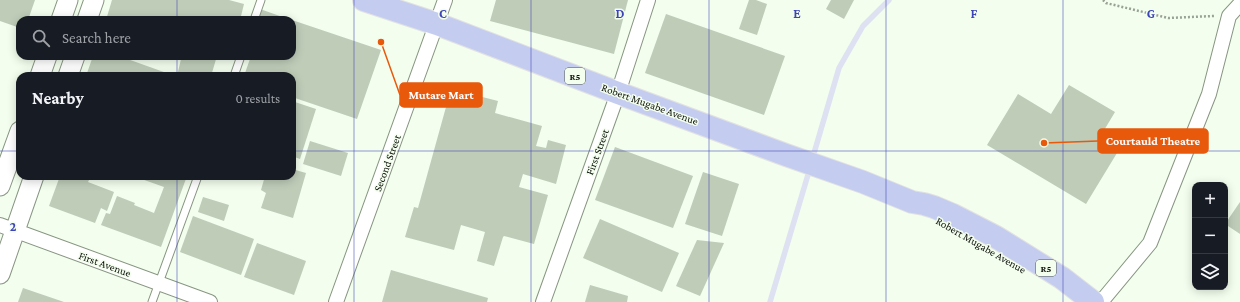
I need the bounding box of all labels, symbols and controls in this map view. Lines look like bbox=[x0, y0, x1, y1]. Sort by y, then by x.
text: C bbox=[439, 6, 447, 21]
text: D bbox=[616, 6, 625, 21]
text: E bbox=[793, 6, 801, 21]
text: F bbox=[971, 6, 978, 21]
text: G bbox=[1147, 6, 1155, 21]
search box bbox=[16, 16, 296, 60]
icon: search bbox=[30, 27, 52, 49]
text: Search here bbox=[62, 30, 131, 46]
road number: R5 bbox=[565, 68, 585, 84]
street label: Robert Mugabe Avenue bbox=[600, 81, 700, 128]
callout: Mutare Mart bbox=[400, 83, 482, 107]
text: Mutare Mart bbox=[408, 88, 474, 102]
text: Nearby bbox=[32, 89, 84, 108]
text: 0 results bbox=[235, 91, 280, 106]
street label: First Street bbox=[583, 127, 611, 177]
callout: Courtauld Theatre bbox=[1098, 129, 1208, 153]
street label: Second Street bbox=[371, 133, 403, 193]
text: Courtauld Theatre bbox=[1106, 134, 1201, 148]
map controls bbox=[1192, 182, 1228, 290]
button: + bbox=[1192, 182, 1228, 218]
street label: Robert Mugabe Avenue bbox=[933, 214, 1028, 277]
button: − bbox=[1192, 218, 1228, 254]
text: 2 bbox=[10, 219, 17, 234]
street label: First Avenue bbox=[77, 249, 133, 279]
button: layers bbox=[1192, 254, 1228, 290]
road number: R5 bbox=[1036, 260, 1056, 276]

